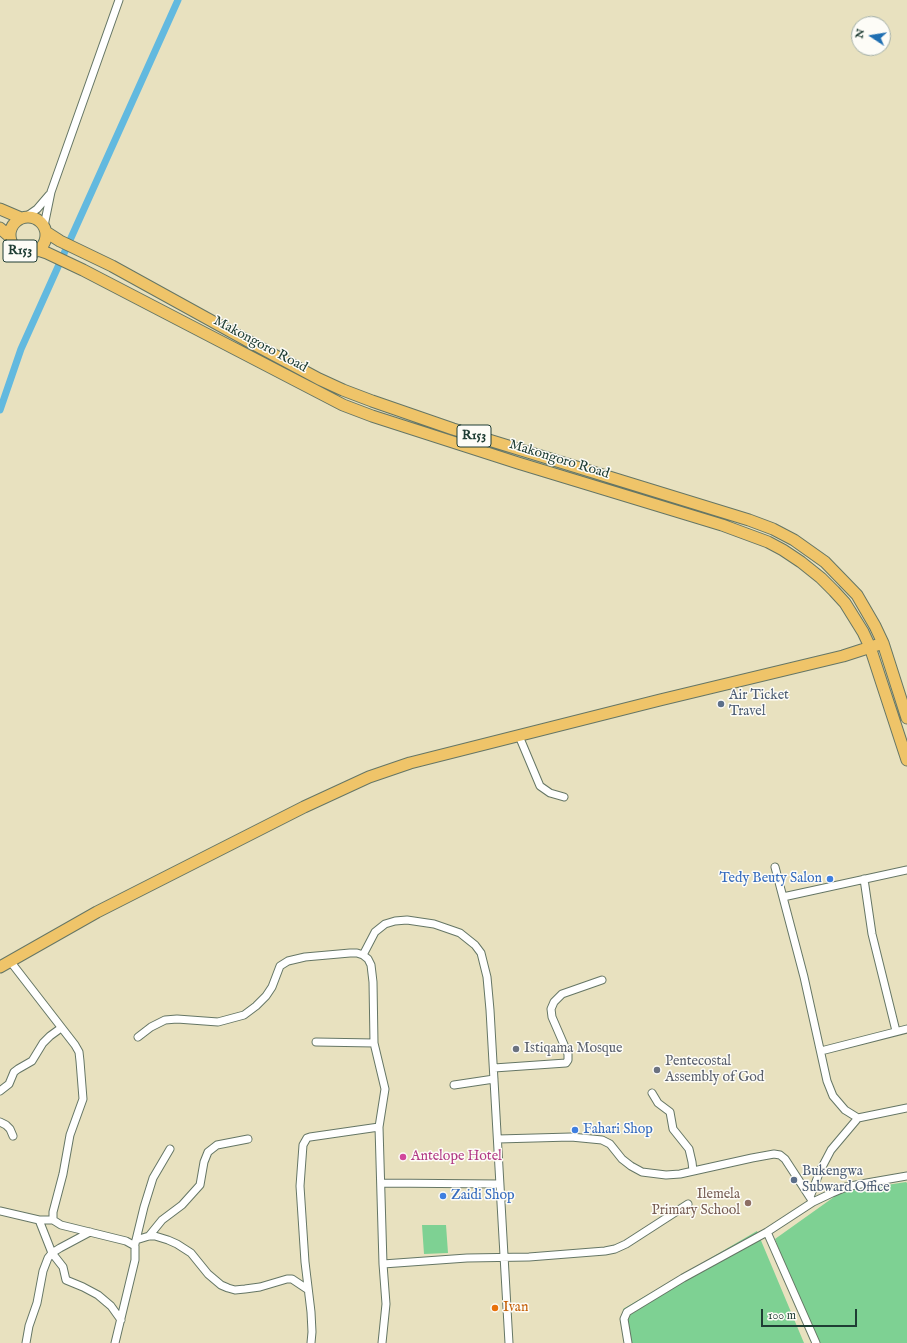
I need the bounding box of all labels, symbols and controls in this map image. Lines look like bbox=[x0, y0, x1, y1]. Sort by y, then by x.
north arrow bbox=[851, 16, 891, 56]
text: N bbox=[852, 28, 868, 40]
road number: R153 bbox=[3, 240, 37, 262]
street label: Makongoro Road bbox=[210, 313, 310, 377]
road number: R153 bbox=[457, 425, 491, 447]
street label: Makongoro Road bbox=[507, 437, 611, 483]
place label: Air Ticket Travel bbox=[729, 688, 789, 720]
marker: Air Ticket Travel bbox=[716, 699, 726, 709]
place label: Tedy Beuty Salon bbox=[720, 871, 822, 887]
marker: Tedy Beuty Salon bbox=[825, 874, 835, 884]
place label: Istiqama Mosque bbox=[524, 1041, 622, 1057]
marker: Istiqama Mosque bbox=[511, 1044, 521, 1054]
place label: Pentecostal Assembly of God bbox=[665, 1054, 764, 1086]
marker: Pentecostal Assembly of God bbox=[652, 1065, 662, 1075]
place label: Fahari Shop bbox=[583, 1122, 653, 1138]
marker: Fahari Shop bbox=[570, 1125, 580, 1135]
place label: Antelope Hotel bbox=[411, 1149, 502, 1165]
marker: Antelope Hotel bbox=[398, 1152, 408, 1162]
place label: Bukengwa Subward Office bbox=[802, 1164, 890, 1196]
marker: Bukengwa Subward Office bbox=[789, 1175, 799, 1185]
place label: Ilemela Primary School bbox=[652, 1187, 740, 1220]
place label: Zaidi Shop bbox=[451, 1188, 515, 1204]
marker: Zaidi Shop bbox=[438, 1191, 448, 1201]
marker: Ilemela Primary School bbox=[743, 1198, 753, 1208]
place label: Ivan bbox=[503, 1300, 528, 1316]
scale bar bbox=[763, 1301, 859, 1327]
marker: Ivan bbox=[490, 1303, 500, 1313]
text: 100 m bbox=[768, 1308, 796, 1323]

